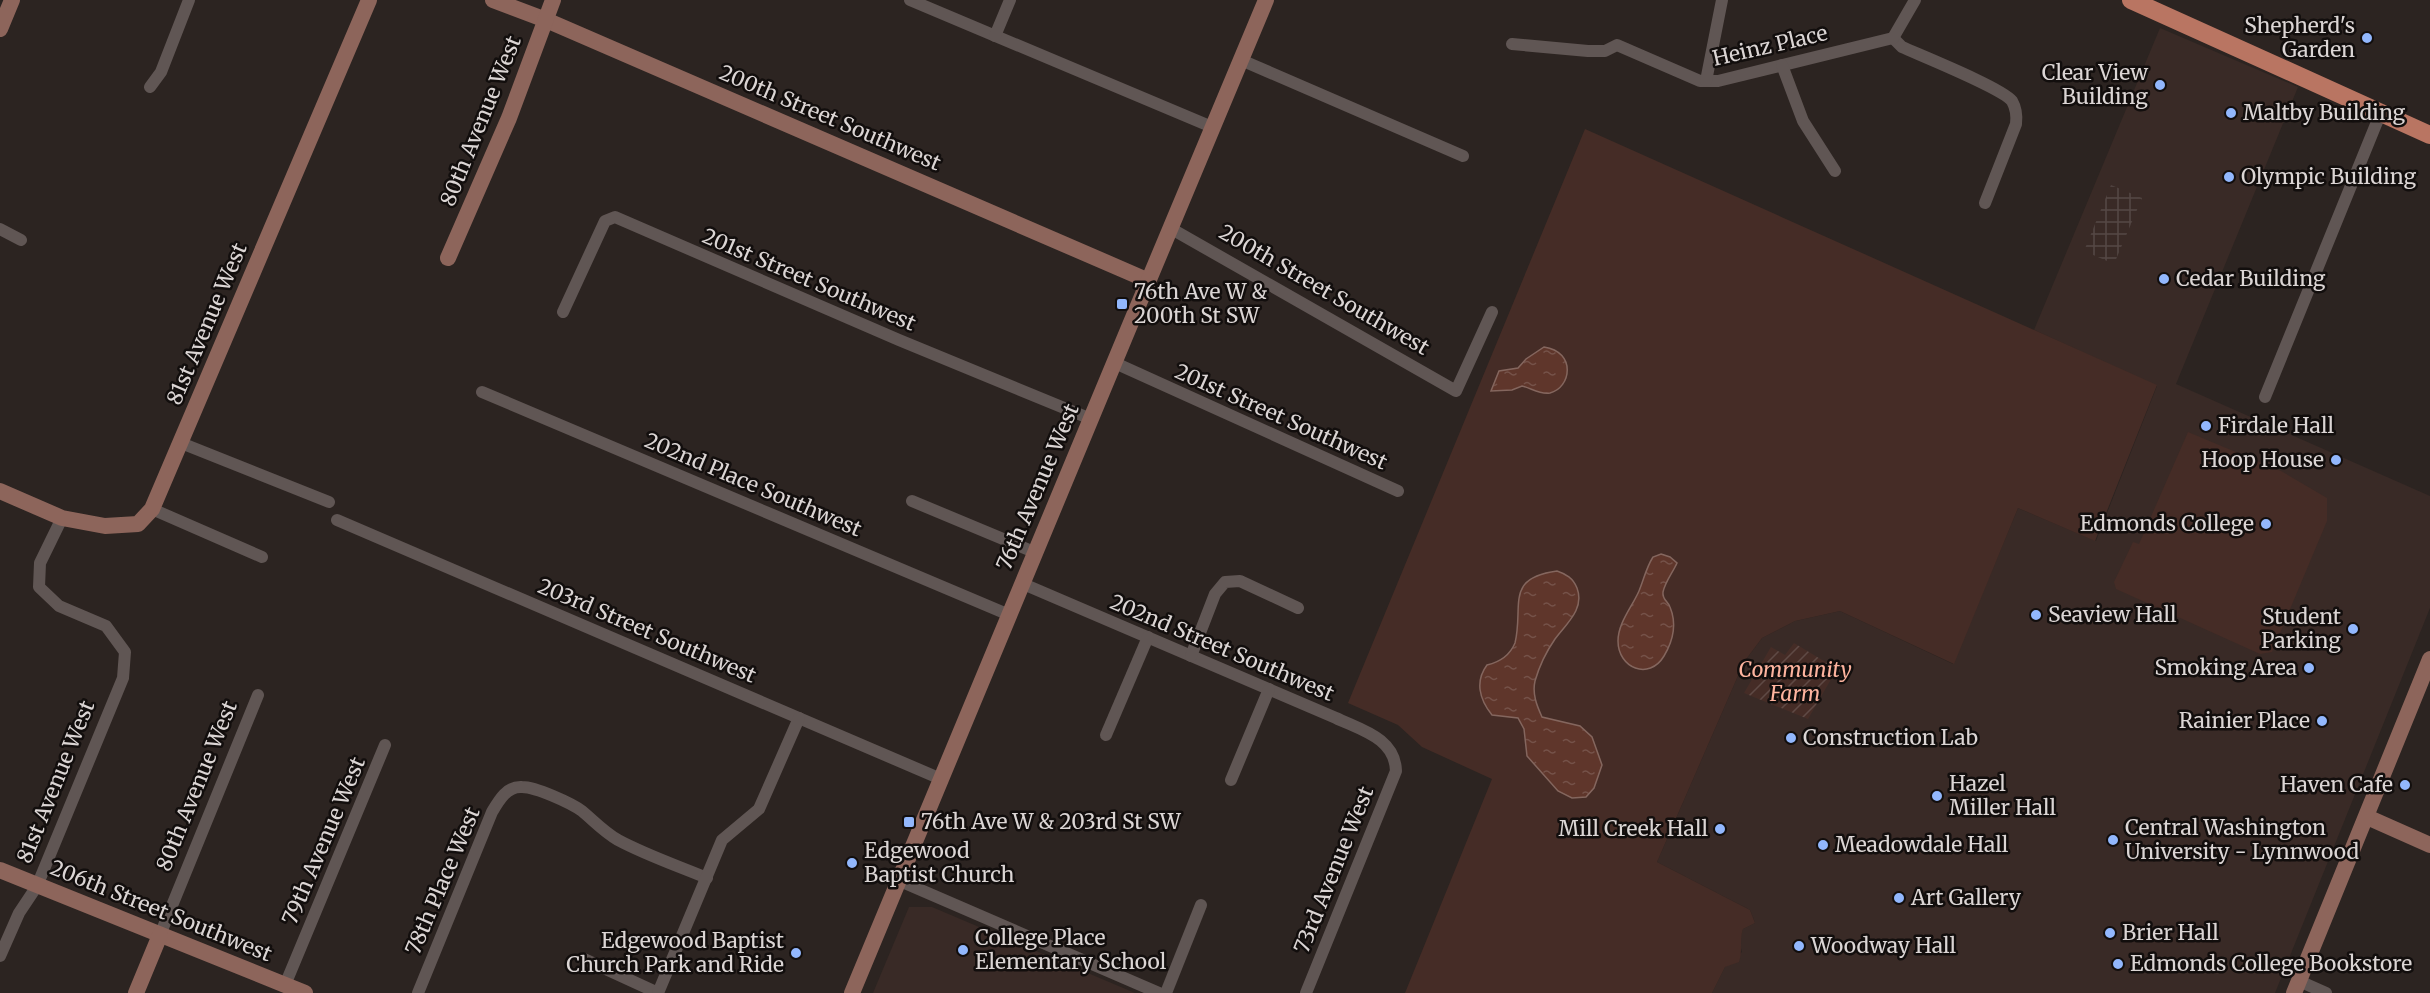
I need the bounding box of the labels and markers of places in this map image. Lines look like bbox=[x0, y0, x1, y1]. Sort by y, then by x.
place label: Shepherd's Garden bbox=[2244, 12, 2355, 63]
marker: Shepherd's Garden bbox=[2360, 31, 2374, 45]
place label: Clear View Building bbox=[2042, 59, 2148, 110]
marker: Clear View Building bbox=[2153, 78, 2167, 92]
place label: Maltby Building bbox=[2243, 99, 2406, 126]
marker: Maltby Building bbox=[2224, 106, 2238, 120]
place label: Olympic Building bbox=[2241, 163, 2416, 190]
marker: Olympic Building bbox=[2222, 170, 2236, 184]
place label: Cedar Building bbox=[2176, 265, 2326, 292]
marker: Cedar Building bbox=[2157, 272, 2171, 286]
place label: 76th Ave W & 200th St SW bbox=[1134, 278, 1267, 329]
marker: 76th Ave W & 200th St SW bbox=[1115, 297, 1129, 311]
place label: Firdale Hall bbox=[2218, 412, 2334, 439]
marker: Firdale Hall bbox=[2199, 419, 2213, 433]
place label: Hoop House bbox=[2201, 446, 2324, 473]
marker: Hoop House bbox=[2329, 453, 2343, 467]
place label: Edmonds College bbox=[2080, 510, 2254, 537]
marker: Edmonds College bbox=[2259, 517, 2273, 531]
place label: Seaview Hall bbox=[2048, 601, 2177, 628]
place label: Student Parking bbox=[2261, 603, 2341, 654]
marker: Seaview Hall bbox=[2029, 608, 2043, 622]
marker: Student Parking bbox=[2346, 622, 2360, 636]
place label: Smoking Area bbox=[2154, 654, 2297, 681]
marker: Smoking Area bbox=[2302, 661, 2316, 675]
place label: Rainier Place bbox=[2179, 707, 2310, 734]
marker: Rainier Place bbox=[2315, 714, 2329, 728]
place label: Construction Lab bbox=[1803, 724, 1978, 751]
marker: Construction Lab bbox=[1784, 731, 1798, 745]
place label: Hazel Miller Hall bbox=[1949, 770, 2057, 821]
place label: Haven Cafe bbox=[2280, 771, 2393, 798]
marker: Haven Cafe bbox=[2398, 778, 2412, 792]
marker: Hazel Miller Hall bbox=[1930, 789, 1944, 803]
place label: 76th Ave W & 203rd St SW bbox=[921, 808, 1182, 835]
place label: Central Washington University - Lynnwood bbox=[2125, 814, 2360, 865]
marker: 76th Ave W & 203rd St SW bbox=[902, 815, 916, 829]
place label: Mill Creek Hall bbox=[1558, 815, 1709, 842]
marker: Mill Creek Hall bbox=[1713, 822, 1727, 836]
place label: Meadowdale Hall bbox=[1835, 831, 2009, 858]
marker: Central Washington University - Lynnwood bbox=[2106, 833, 2120, 847]
place label: Edgewood Baptist Church bbox=[864, 837, 1014, 888]
marker: Meadowdale Hall bbox=[1816, 838, 1830, 852]
marker: Edgewood Baptist Church bbox=[845, 856, 859, 870]
place label: Art Gallery bbox=[1910, 884, 2022, 911]
marker: Art Gallery bbox=[1892, 891, 1906, 905]
place label: Brier Hall bbox=[2122, 919, 2219, 946]
place label: College Place Elementary School bbox=[975, 924, 1167, 975]
marker: Brier Hall bbox=[2103, 926, 2117, 940]
place label: Edgewood Baptist Church Park and Ride bbox=[566, 927, 784, 978]
place label: Woodway Hall bbox=[1810, 932, 1957, 959]
marker: Woodway Hall bbox=[1792, 939, 1806, 953]
marker: College Place Elementary School bbox=[956, 943, 970, 957]
marker: Edgewood Baptist Church Park and Ride bbox=[789, 946, 803, 960]
place label: Edmonds College Bookstore bbox=[2130, 950, 2412, 977]
marker: Edmonds College Bookstore bbox=[2111, 957, 2125, 971]

